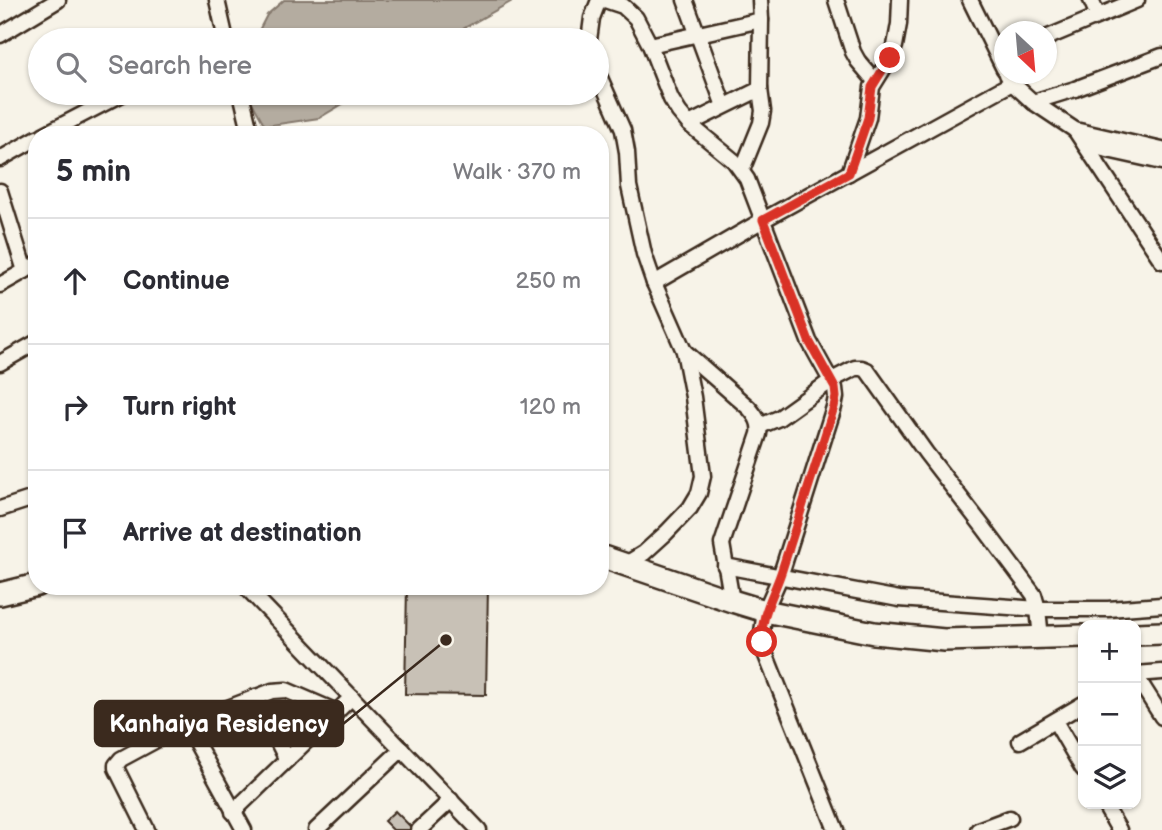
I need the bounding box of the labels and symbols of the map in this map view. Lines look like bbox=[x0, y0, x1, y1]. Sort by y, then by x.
north arrow bbox=[994, 21, 1057, 84]
route end bbox=[874, 42, 905, 73]
route start bbox=[746, 626, 777, 657]
callout: Kanhaiya Residency bbox=[95, 701, 343, 746]
text: Kanhaiya Residency bbox=[109, 710, 329, 739]

